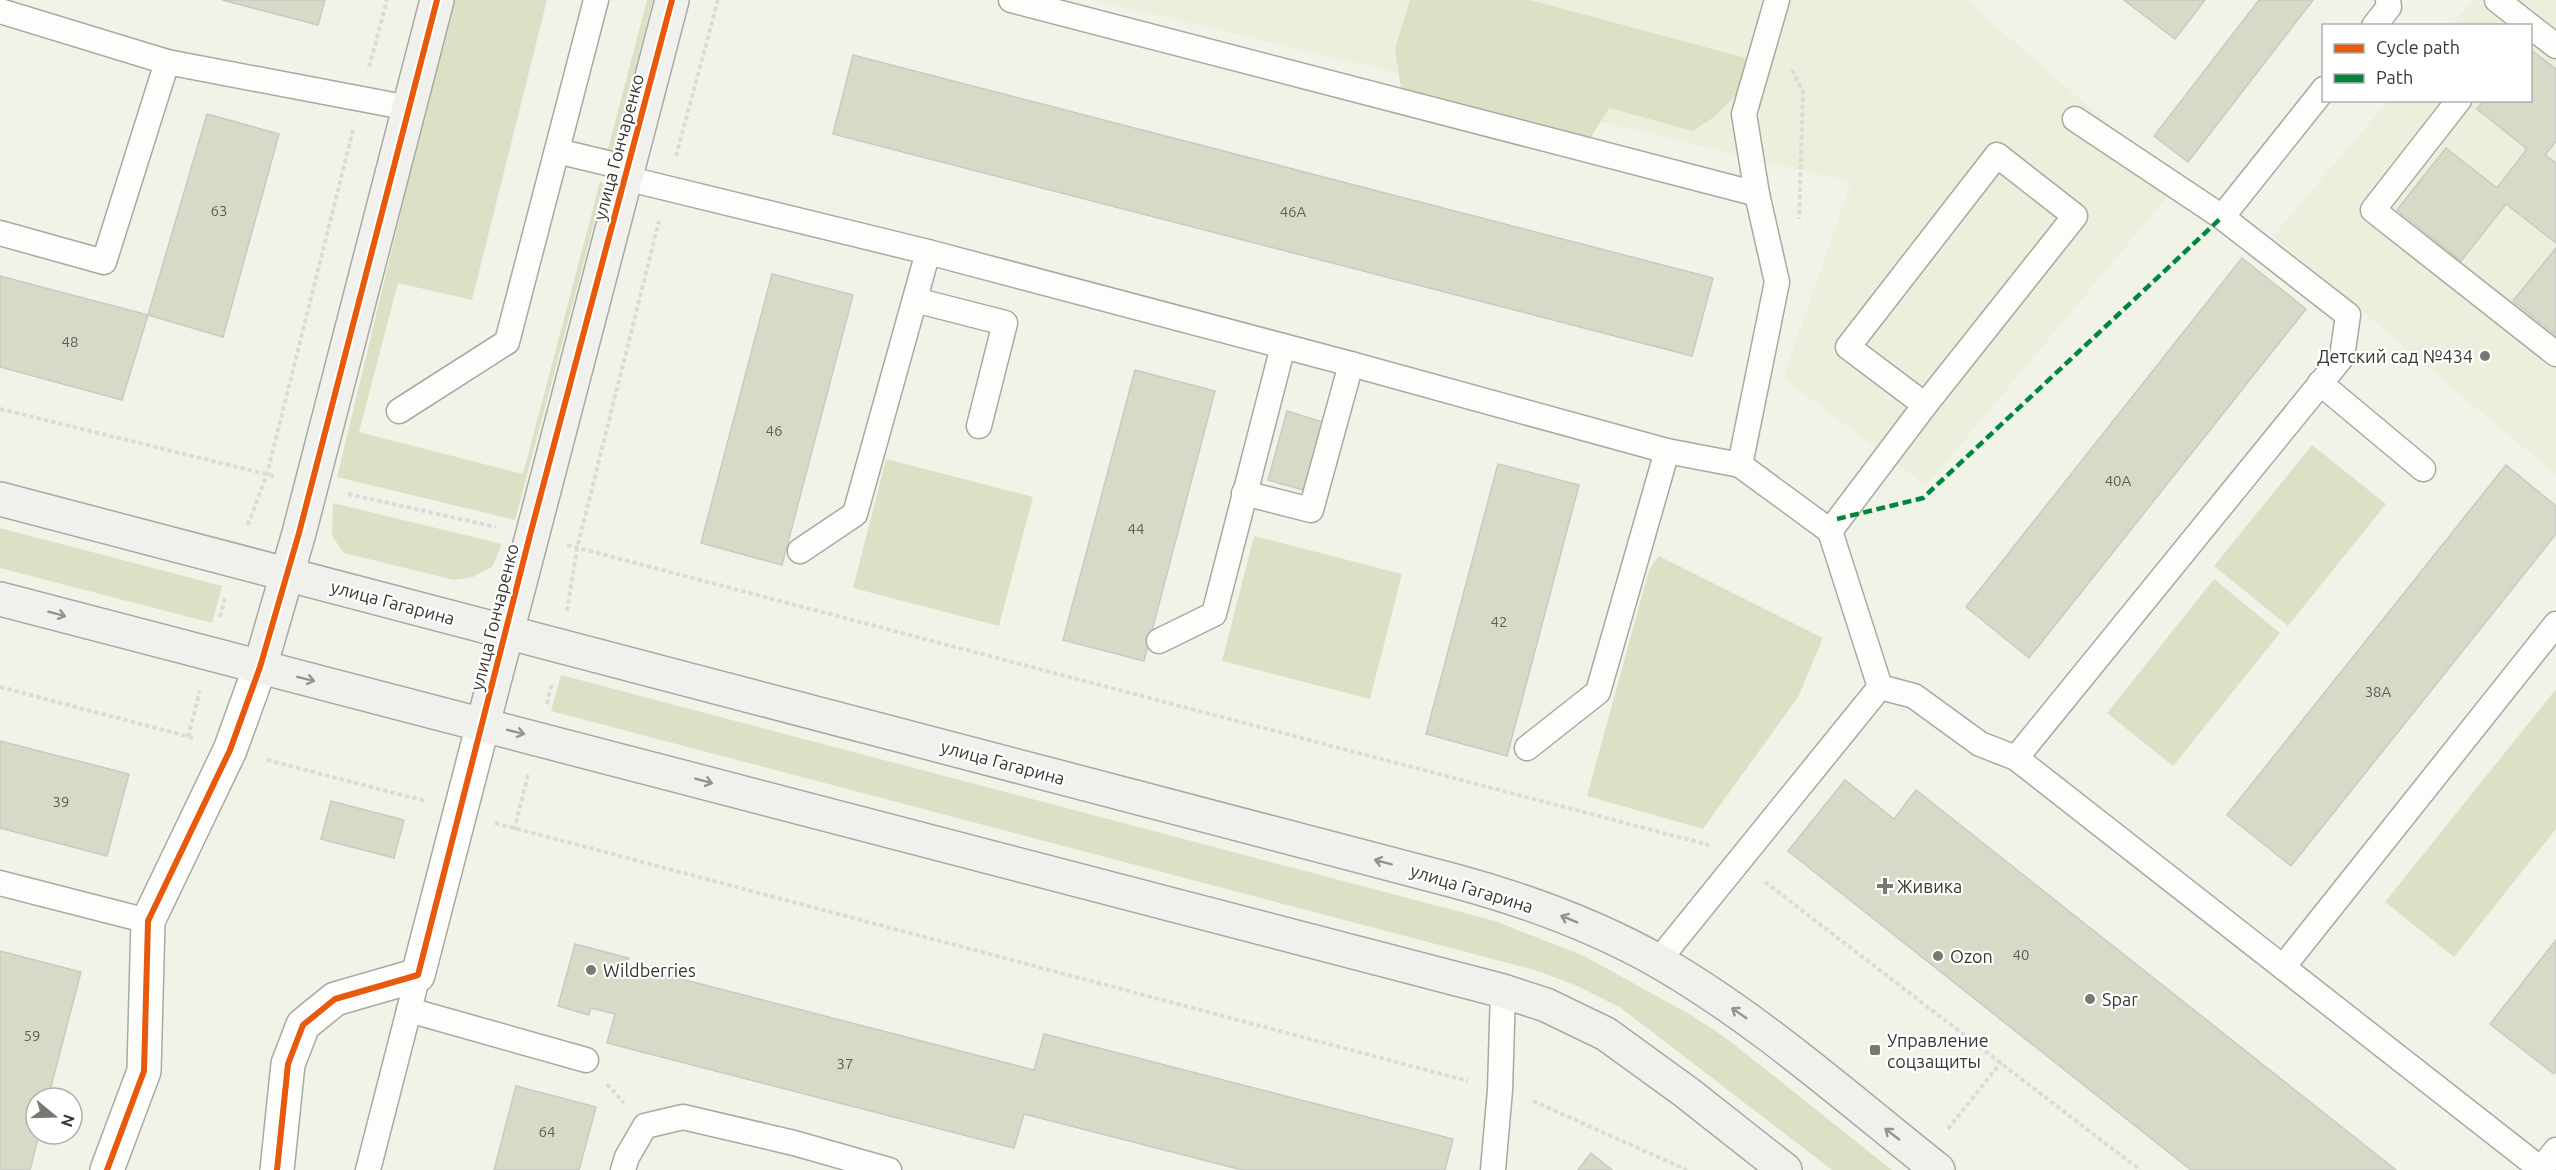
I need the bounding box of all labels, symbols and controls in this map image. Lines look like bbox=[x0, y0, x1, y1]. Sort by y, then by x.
legend bbox=[2322, 24, 2532, 102]
text: Cycle path bbox=[2376, 37, 2460, 57]
text: Path bbox=[2376, 67, 2413, 87]
street label: улица Гончаренко bbox=[589, 72, 647, 222]
house number: 63 bbox=[211, 202, 227, 219]
house number: 46А bbox=[1280, 203, 1307, 220]
house number: 48 bbox=[62, 333, 78, 350]
place label: Детский сад №434 bbox=[2317, 346, 2473, 366]
marker: Детский сад №434 bbox=[2478, 349, 2492, 363]
house number: 46 bbox=[766, 422, 782, 439]
house number: 40А bbox=[2105, 472, 2132, 489]
house number: 44 bbox=[1128, 520, 1144, 537]
street label: улица Гончаренко bbox=[466, 541, 522, 693]
street label: улица Гагарина bbox=[329, 576, 457, 628]
one-way arrow bbox=[47, 608, 66, 620]
house number: 42 bbox=[1491, 613, 1507, 630]
one-way arrow bbox=[297, 673, 316, 685]
house number: 38А bbox=[2365, 683, 2392, 700]
one-way arrow bbox=[506, 726, 525, 738]
street label: улица Гагарина bbox=[939, 736, 1067, 788]
one-way arrow bbox=[695, 776, 714, 787]
house number: 39 bbox=[53, 793, 69, 810]
one-way arrow bbox=[1374, 855, 1393, 867]
street label: улица Гагарина bbox=[1408, 860, 1536, 916]
place label: Живика bbox=[1897, 876, 1962, 896]
marker: Живика bbox=[1878, 879, 1892, 893]
one-way arrow bbox=[1560, 913, 1579, 924]
place label: Ozon bbox=[1950, 946, 1993, 966]
house number: 40 bbox=[2013, 946, 2029, 963]
marker: Ozon bbox=[1931, 949, 1945, 963]
place label: Wildberries bbox=[603, 960, 696, 980]
marker: Wildberries bbox=[584, 963, 598, 977]
place label: Spar bbox=[2102, 989, 2138, 1009]
marker: Spar bbox=[2083, 992, 2097, 1006]
one-way arrow bbox=[1731, 1007, 1748, 1019]
house number: 59 bbox=[24, 1027, 40, 1044]
place label: Управление соцзащиты bbox=[1887, 1030, 1989, 1071]
marker: Управление соцзащиты bbox=[1868, 1043, 1882, 1057]
house number: 37 bbox=[837, 1055, 853, 1072]
north arrow bbox=[24, 1086, 84, 1146]
text: N bbox=[58, 1112, 79, 1129]
house number: 64 bbox=[539, 1123, 555, 1140]
one-way arrow bbox=[1885, 1127, 1901, 1140]

